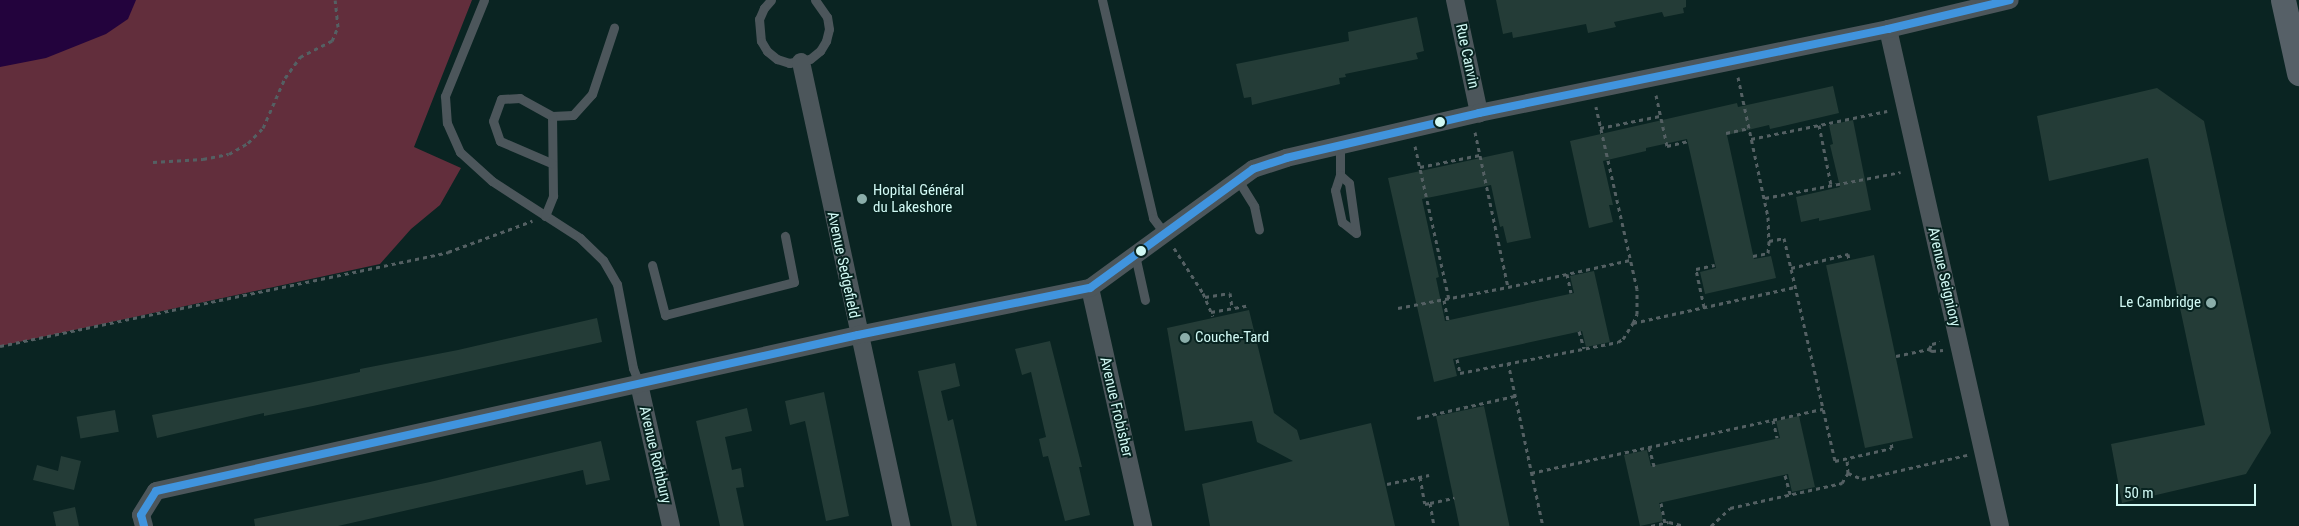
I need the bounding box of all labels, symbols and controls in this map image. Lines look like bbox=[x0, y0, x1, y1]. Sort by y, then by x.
street label: Rue Canvin bbox=[1451, 22, 1483, 90]
unlabelled marker bbox=[1435, 117, 1445, 127]
place label: Hopital Général du Lakeshore bbox=[873, 181, 964, 216]
marker: Hopital Général du Lakeshore bbox=[855, 192, 869, 206]
street label: Avenue Sedgefield bbox=[823, 210, 863, 320]
street label: Avenue Seigniory bbox=[1924, 226, 1964, 328]
unlabelled marker bbox=[1136, 246, 1146, 256]
place label: Le Cambridge bbox=[2119, 294, 2201, 312]
marker: Le Cambridge bbox=[2205, 297, 2217, 309]
place label: Couche-Tard bbox=[1195, 329, 1269, 347]
marker: Couche-Tard bbox=[1179, 332, 1191, 344]
street label: Avenue Frobisher bbox=[1096, 355, 1136, 459]
street label: Avenue Rothbury bbox=[635, 405, 675, 505]
scale bar bbox=[2119, 474, 2259, 506]
text: 50 m bbox=[2124, 484, 2154, 502]

